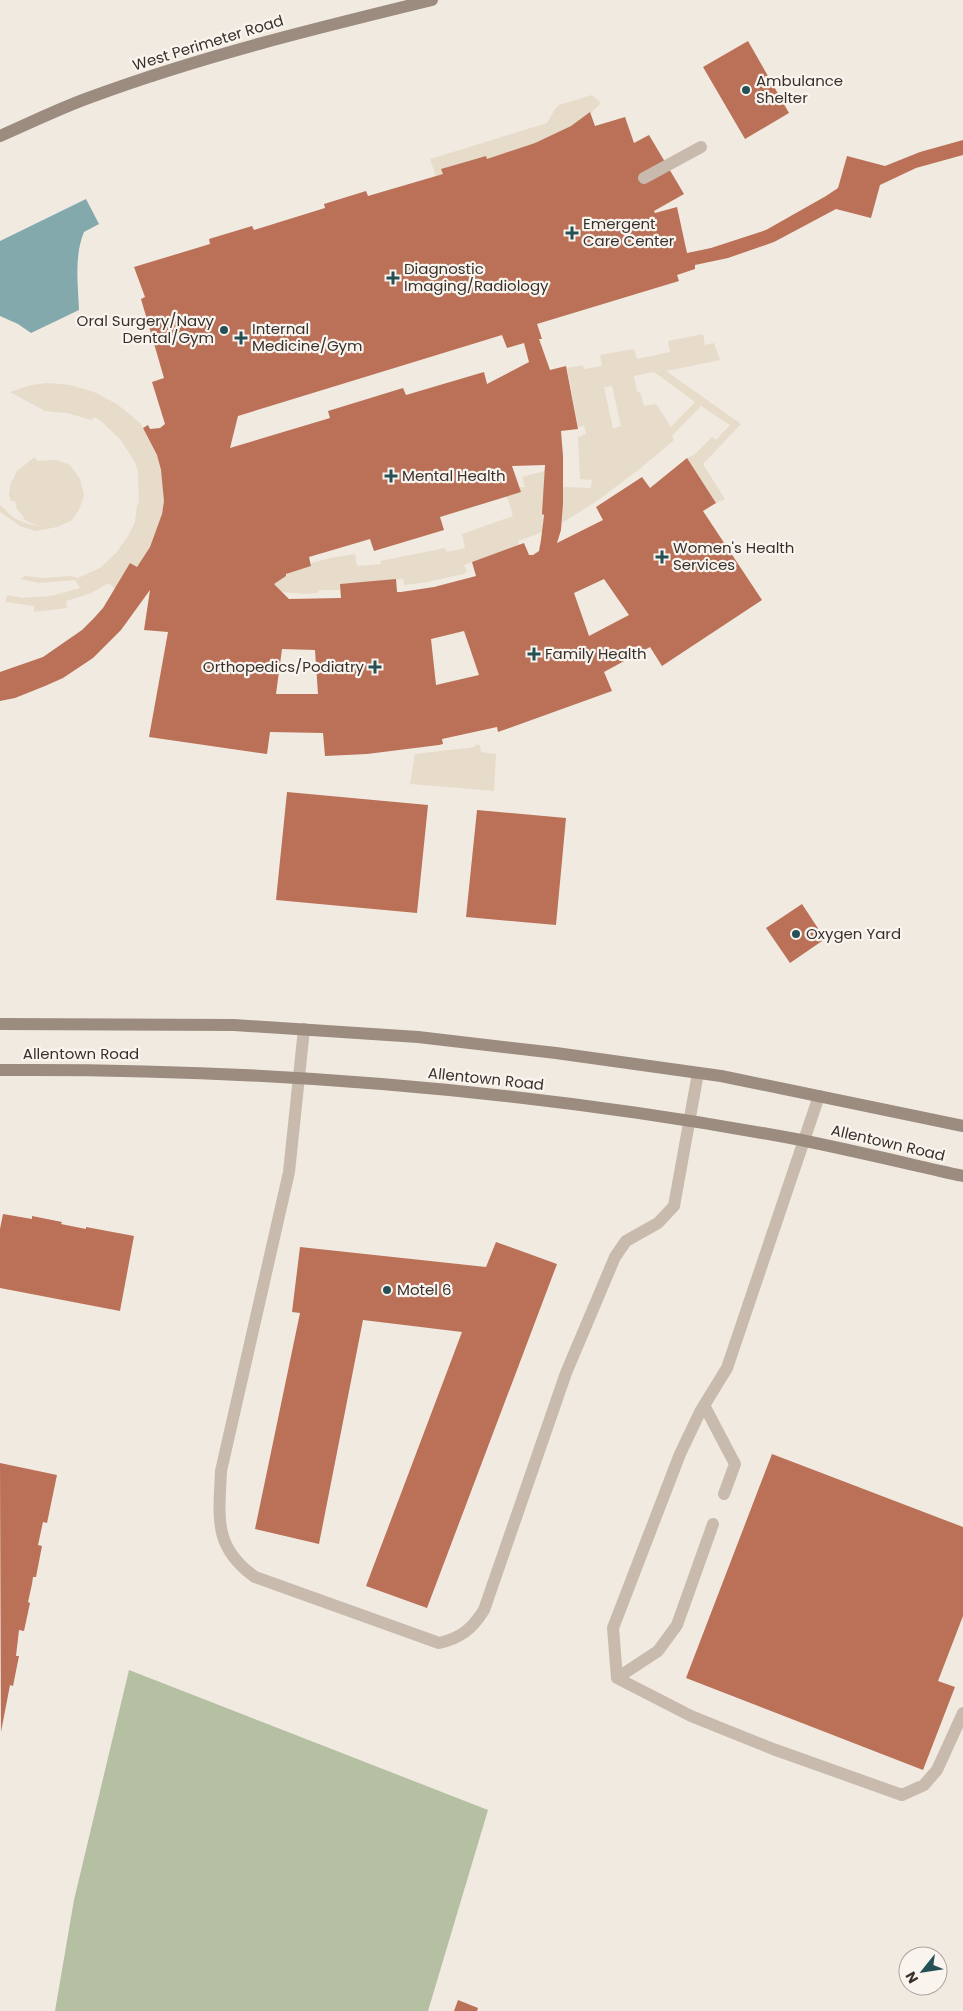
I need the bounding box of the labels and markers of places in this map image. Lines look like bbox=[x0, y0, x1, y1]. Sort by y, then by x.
place label: Ambulance Shelter bbox=[756, 70, 843, 108]
marker: Ambulance Shelter bbox=[740, 84, 752, 96]
place label: Emergent Care Center bbox=[583, 213, 675, 251]
marker: Emergent Care Center bbox=[565, 226, 579, 240]
place label: Diagnostic Imaging/Radiology bbox=[404, 258, 549, 296]
marker: Diagnostic Imaging/Radiology bbox=[386, 271, 400, 285]
place label: Oral Surgery/Navy Dental/Gym bbox=[77, 310, 215, 348]
place label: Internal Medicine/Gym bbox=[252, 318, 362, 356]
marker: Oral Surgery/Navy Dental/Gym bbox=[218, 324, 230, 336]
marker: Internal Medicine/Gym bbox=[234, 331, 248, 345]
place label: Mental Health bbox=[402, 465, 506, 486]
marker: Mental Health bbox=[384, 469, 398, 483]
place label: Women's Health Services bbox=[673, 537, 794, 575]
marker: Women's Health Services bbox=[655, 550, 669, 564]
place label: Family Health bbox=[545, 643, 647, 664]
marker: Family Health bbox=[527, 647, 541, 661]
place label: Orthopedics/Podiatry bbox=[203, 656, 365, 677]
marker: Orthopedics/Podiatry bbox=[368, 660, 382, 674]
place label: Oxygen Yard bbox=[806, 923, 901, 944]
marker: Oxygen Yard bbox=[790, 928, 802, 940]
place label: Motel 6 bbox=[397, 1279, 452, 1300]
marker: Motel 6 bbox=[381, 1284, 393, 1296]

